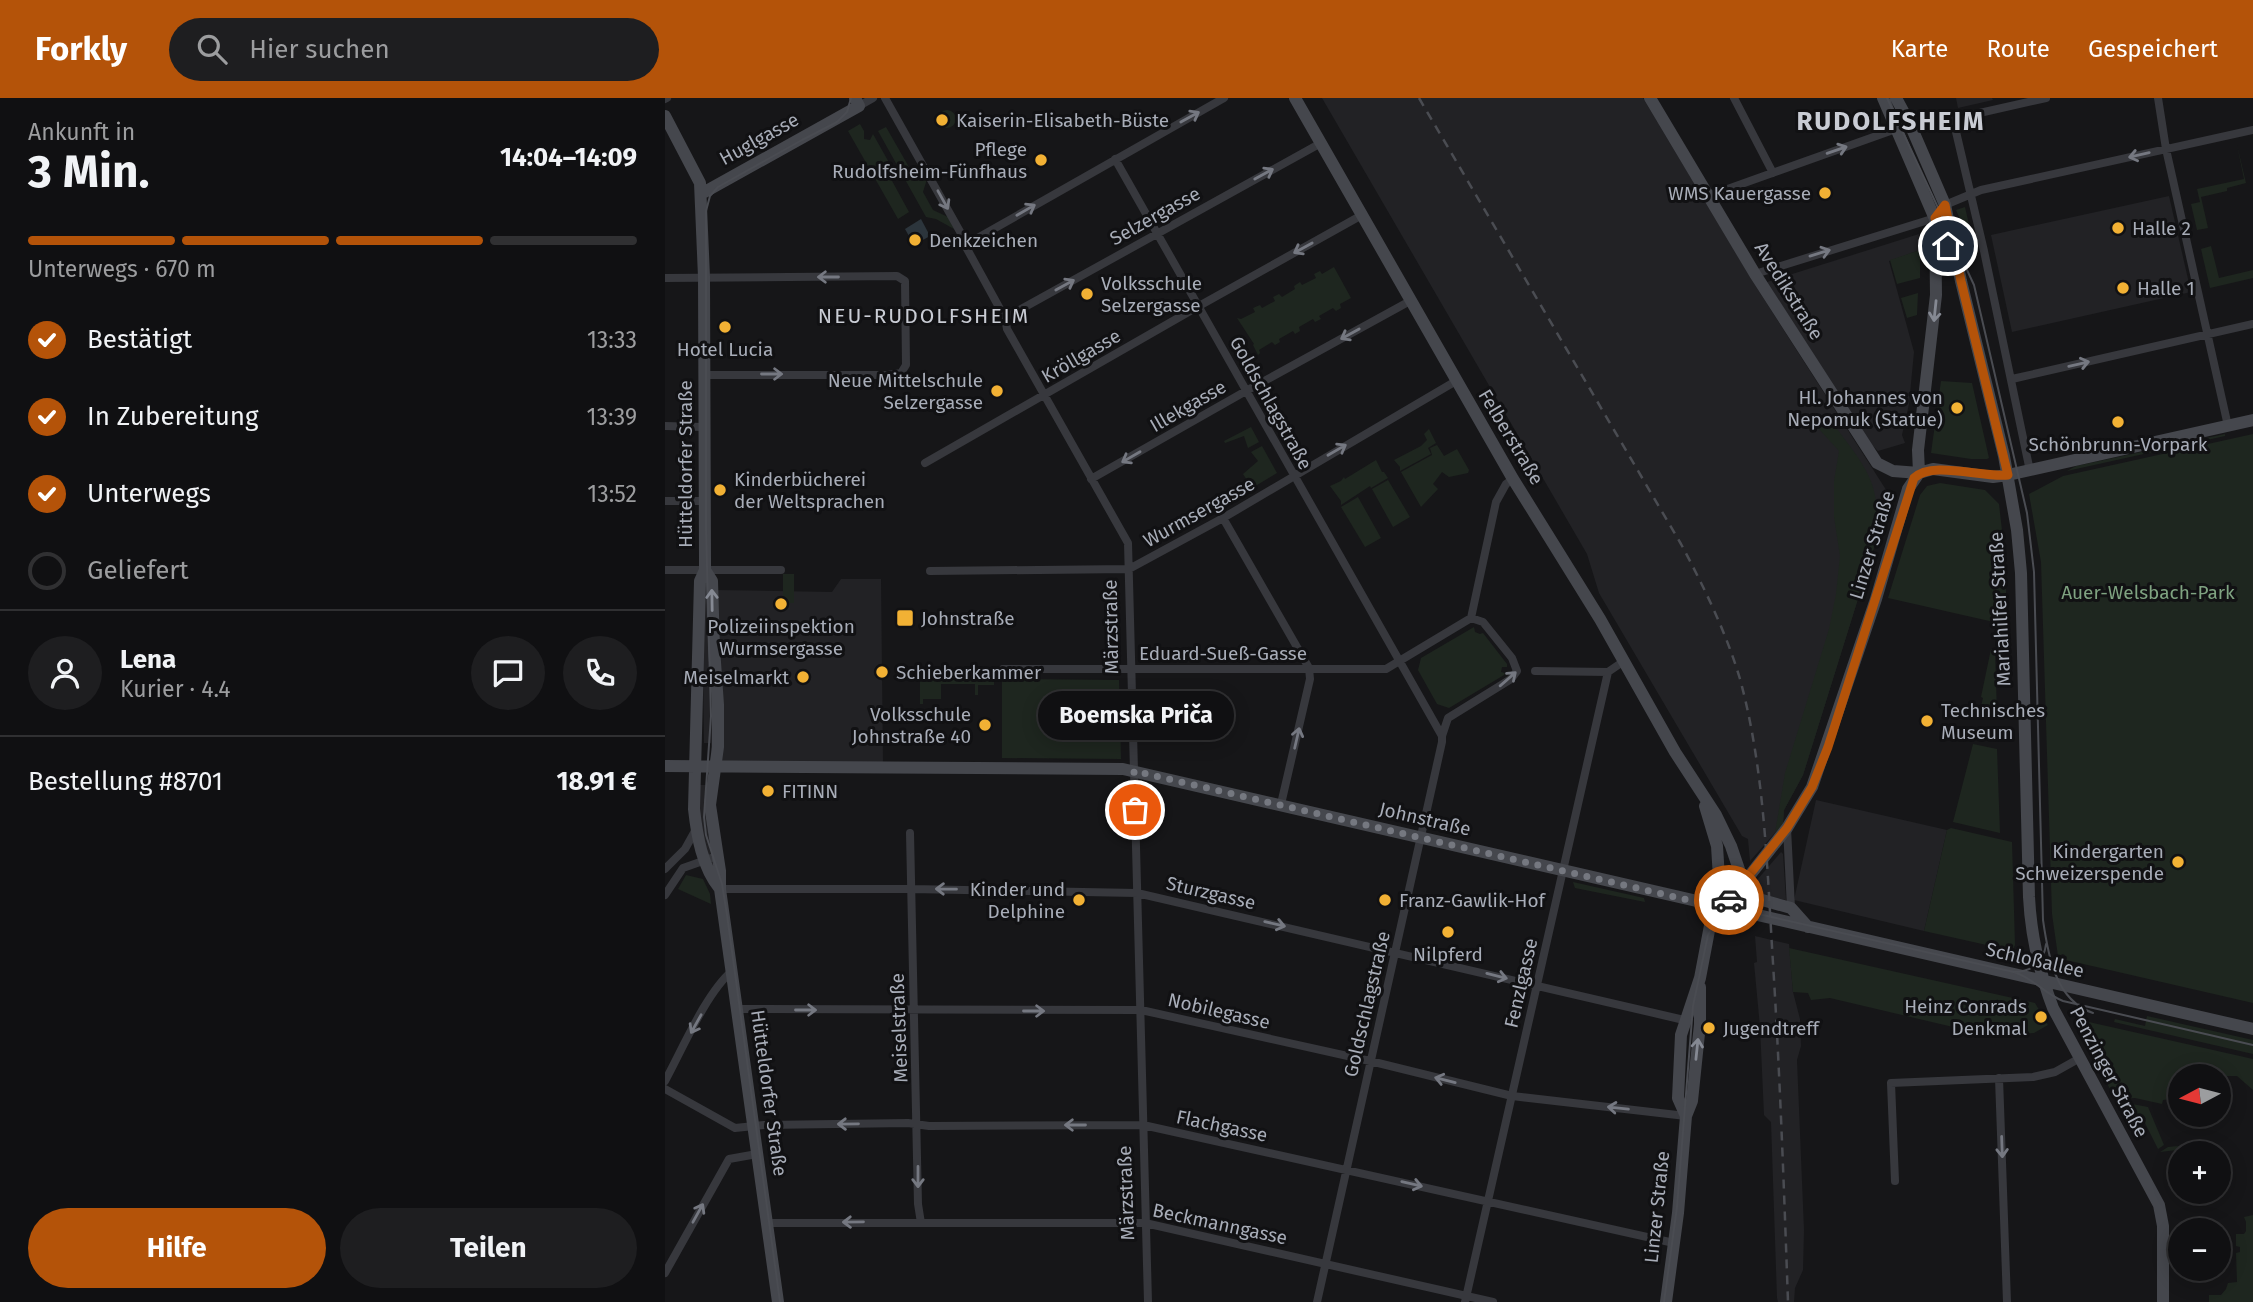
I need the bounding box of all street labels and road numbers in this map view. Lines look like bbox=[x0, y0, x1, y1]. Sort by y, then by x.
street label: Huglgasse bbox=[715, 108, 803, 170]
street label: Selzergasse bbox=[1106, 182, 1204, 250]
street label: Avedikstraße bbox=[1750, 238, 1828, 344]
street label: Kröllgasse bbox=[1037, 324, 1125, 388]
street label: Goldschlagstraße bbox=[1225, 332, 1317, 474]
street label: Illekgasse bbox=[1146, 375, 1230, 437]
street label: Hütteldorfer Straße bbox=[674, 380, 697, 548]
street label: Felberstraße bbox=[1473, 385, 1549, 489]
street label: Wurmsergasse bbox=[1139, 472, 1259, 552]
street label: Linzer Straße bbox=[1845, 488, 1899, 602]
street label: Mariahilfer Straße bbox=[1984, 531, 2016, 687]
street label: Märzstraße bbox=[1099, 579, 1123, 675]
street label: Eduard-Sueß-Gasse bbox=[1139, 642, 1307, 665]
street label: Johnstraße bbox=[1377, 797, 1473, 841]
street label: Sturzgasse bbox=[1164, 872, 1258, 914]
street label: Goldschlagstraße bbox=[1339, 929, 1395, 1079]
street label: Fenzlgasse bbox=[1499, 936, 1543, 1030]
street label: Schloßallee bbox=[1984, 938, 2086, 982]
street label: Meiselstraße bbox=[886, 973, 912, 1083]
street label: Nobilegasse bbox=[1166, 988, 1272, 1034]
street label: Penzinger Straße bbox=[2065, 1003, 2153, 1141]
street label: Hütteldorfer Straße bbox=[746, 1008, 792, 1178]
street label: Flachgasse bbox=[1174, 1105, 1270, 1147]
street label: Märzstraße bbox=[1113, 1145, 1139, 1241]
street label: Linzer Straße bbox=[1640, 1150, 1674, 1264]
street label: Beckmanngasse bbox=[1151, 1198, 1289, 1250]

